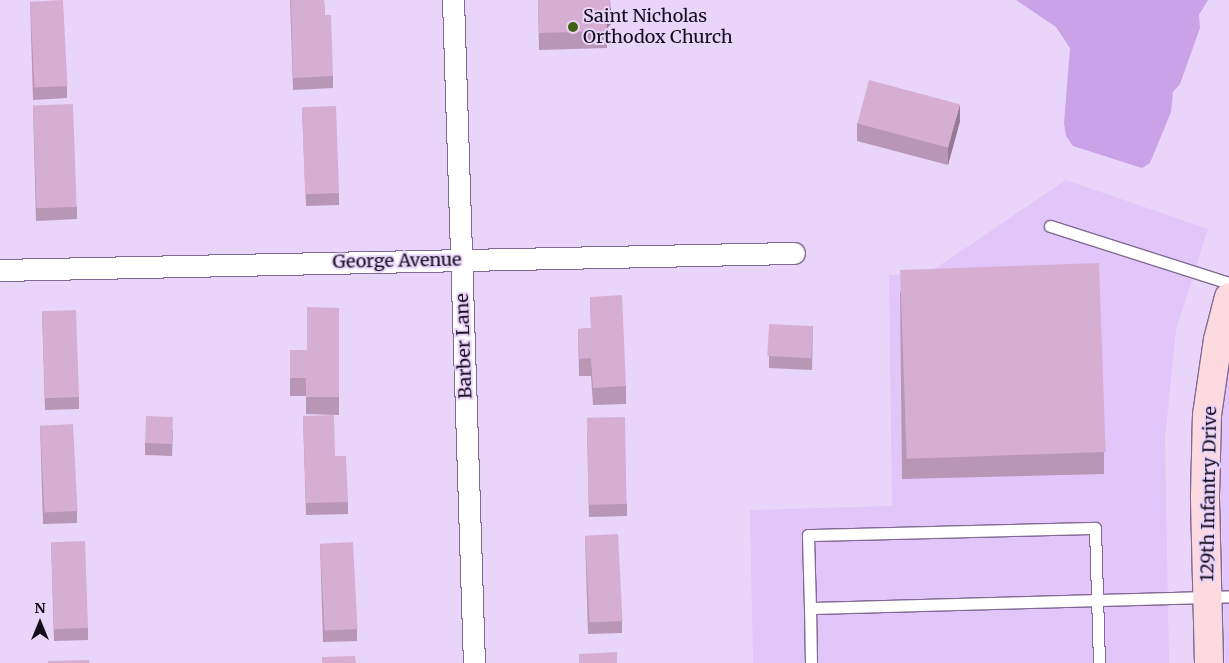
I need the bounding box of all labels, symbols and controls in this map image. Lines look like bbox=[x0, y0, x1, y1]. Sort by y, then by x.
place label: Saint Nicholas Orthodox Church bbox=[583, 6, 733, 48]
marker: Saint Nicholas Orthodox Church bbox=[567, 21, 579, 33]
street label: George Avenue bbox=[332, 249, 462, 273]
street label: Barber Lane bbox=[451, 293, 477, 399]
street label: 129th Infantry Drive bbox=[1197, 406, 1221, 582]
north arrow bbox=[15, 598, 65, 648]
text: N bbox=[34, 599, 46, 617]

